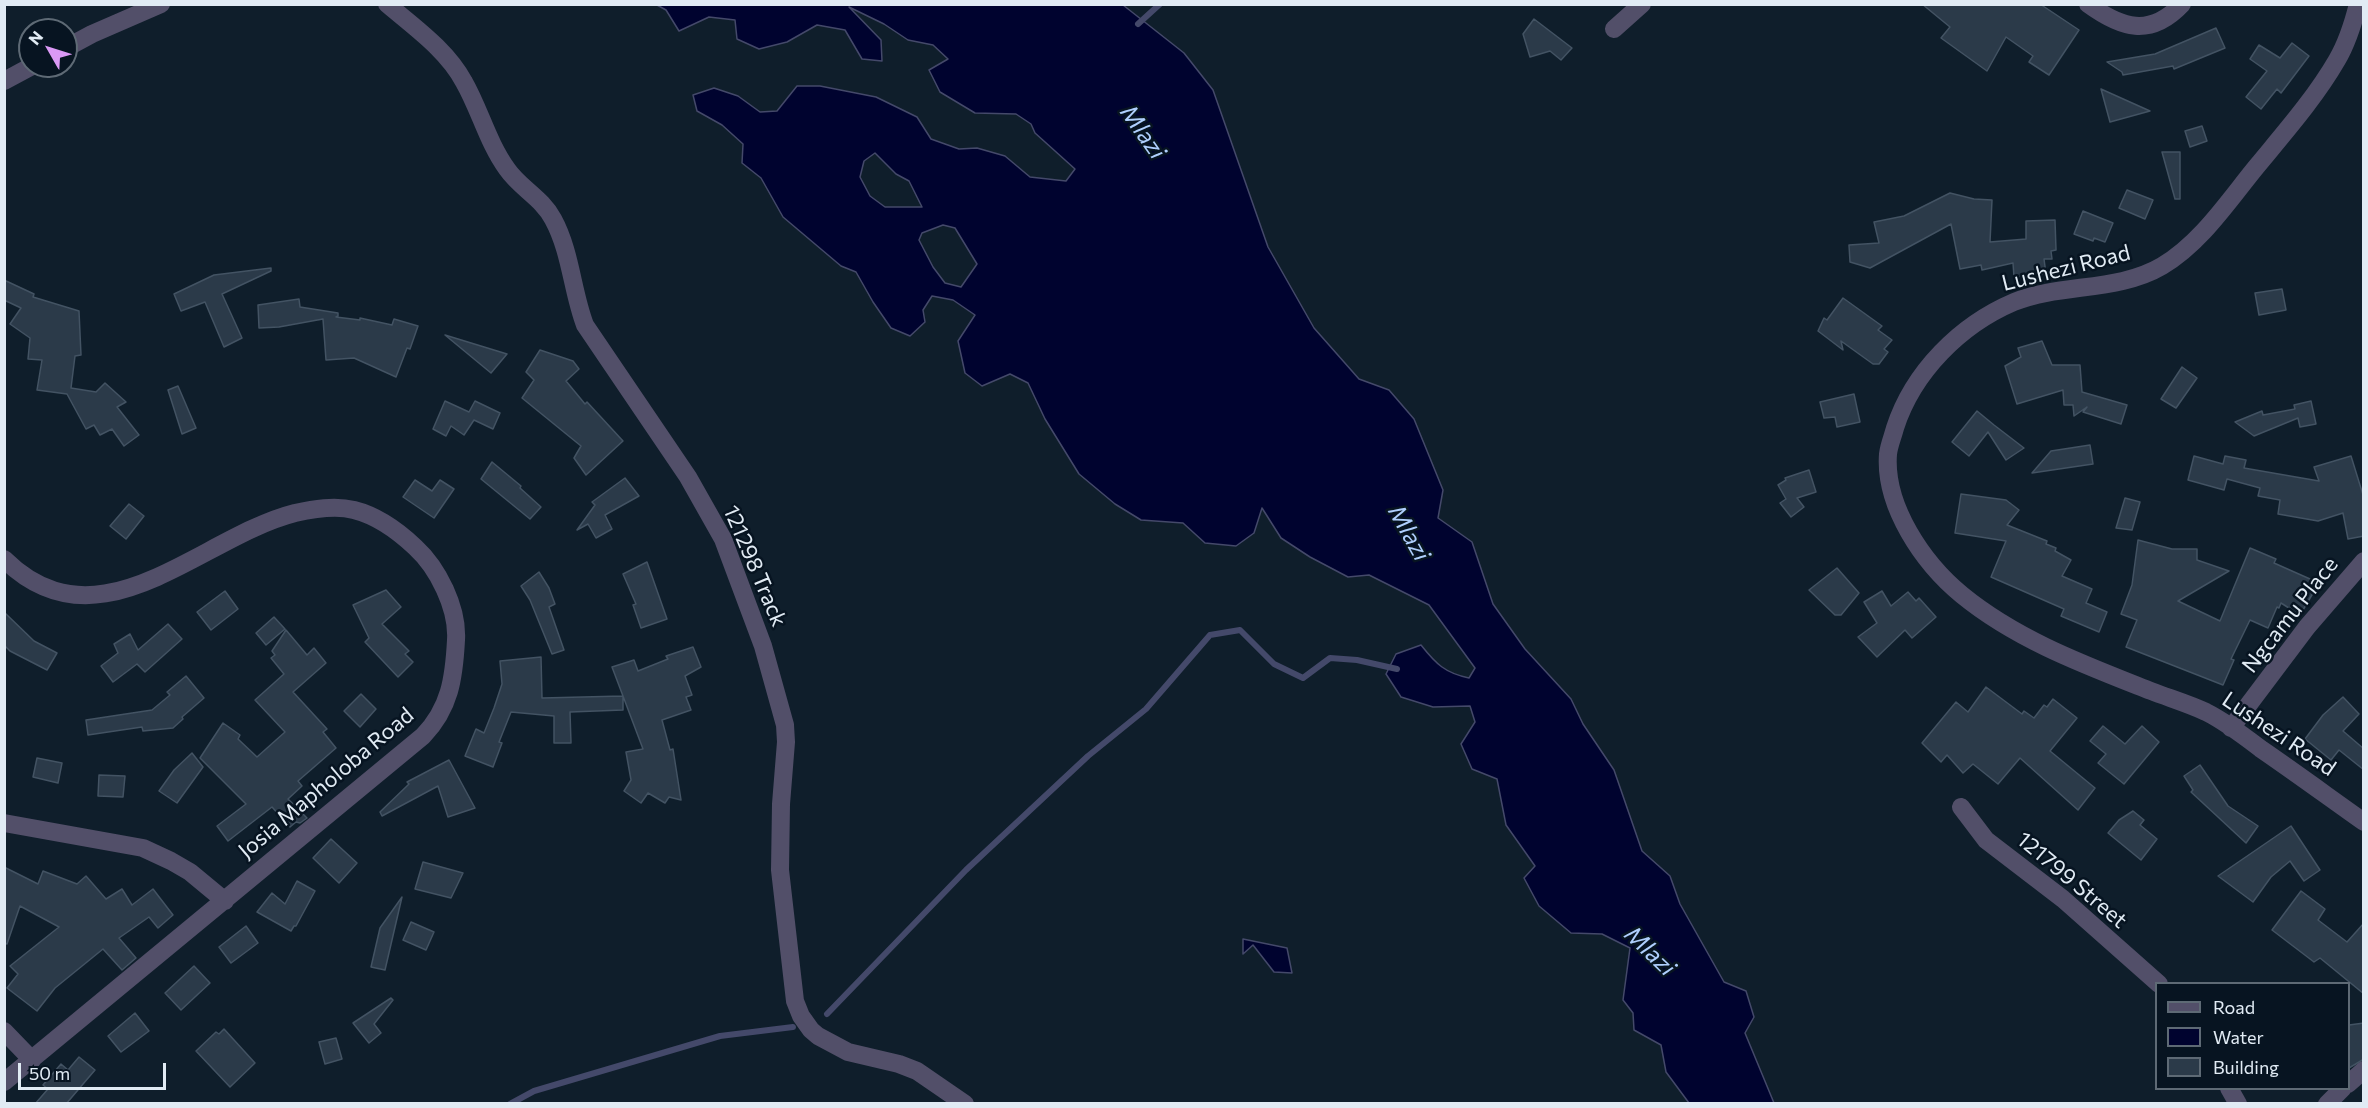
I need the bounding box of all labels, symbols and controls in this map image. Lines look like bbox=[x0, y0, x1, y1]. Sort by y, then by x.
north arrow bbox=[18, 18, 78, 78]
text: N bbox=[24, 27, 46, 48]
water label: Mlazi bbox=[1114, 99, 1172, 165]
street label: Lushezi Road bbox=[1999, 239, 2133, 297]
water label: Mlazi bbox=[1382, 500, 1436, 566]
street label: 121298 Track bbox=[718, 501, 792, 631]
street label: Ngcamu Place bbox=[2237, 552, 2343, 678]
street label: Lushezi Road bbox=[2217, 686, 2341, 782]
street label: Josia Mapholoba Road bbox=[233, 702, 419, 864]
street label: 121799 Street bbox=[2012, 826, 2132, 934]
water label: Mlazi bbox=[1619, 920, 1681, 982]
legend bbox=[2155, 982, 2350, 1090]
text: Road bbox=[2213, 996, 2255, 1018]
text: Water bbox=[2213, 1026, 2264, 1048]
scale bar bbox=[21, 1051, 170, 1089]
text: Building bbox=[2213, 1056, 2279, 1078]
text: 50 m bbox=[29, 1062, 70, 1084]

